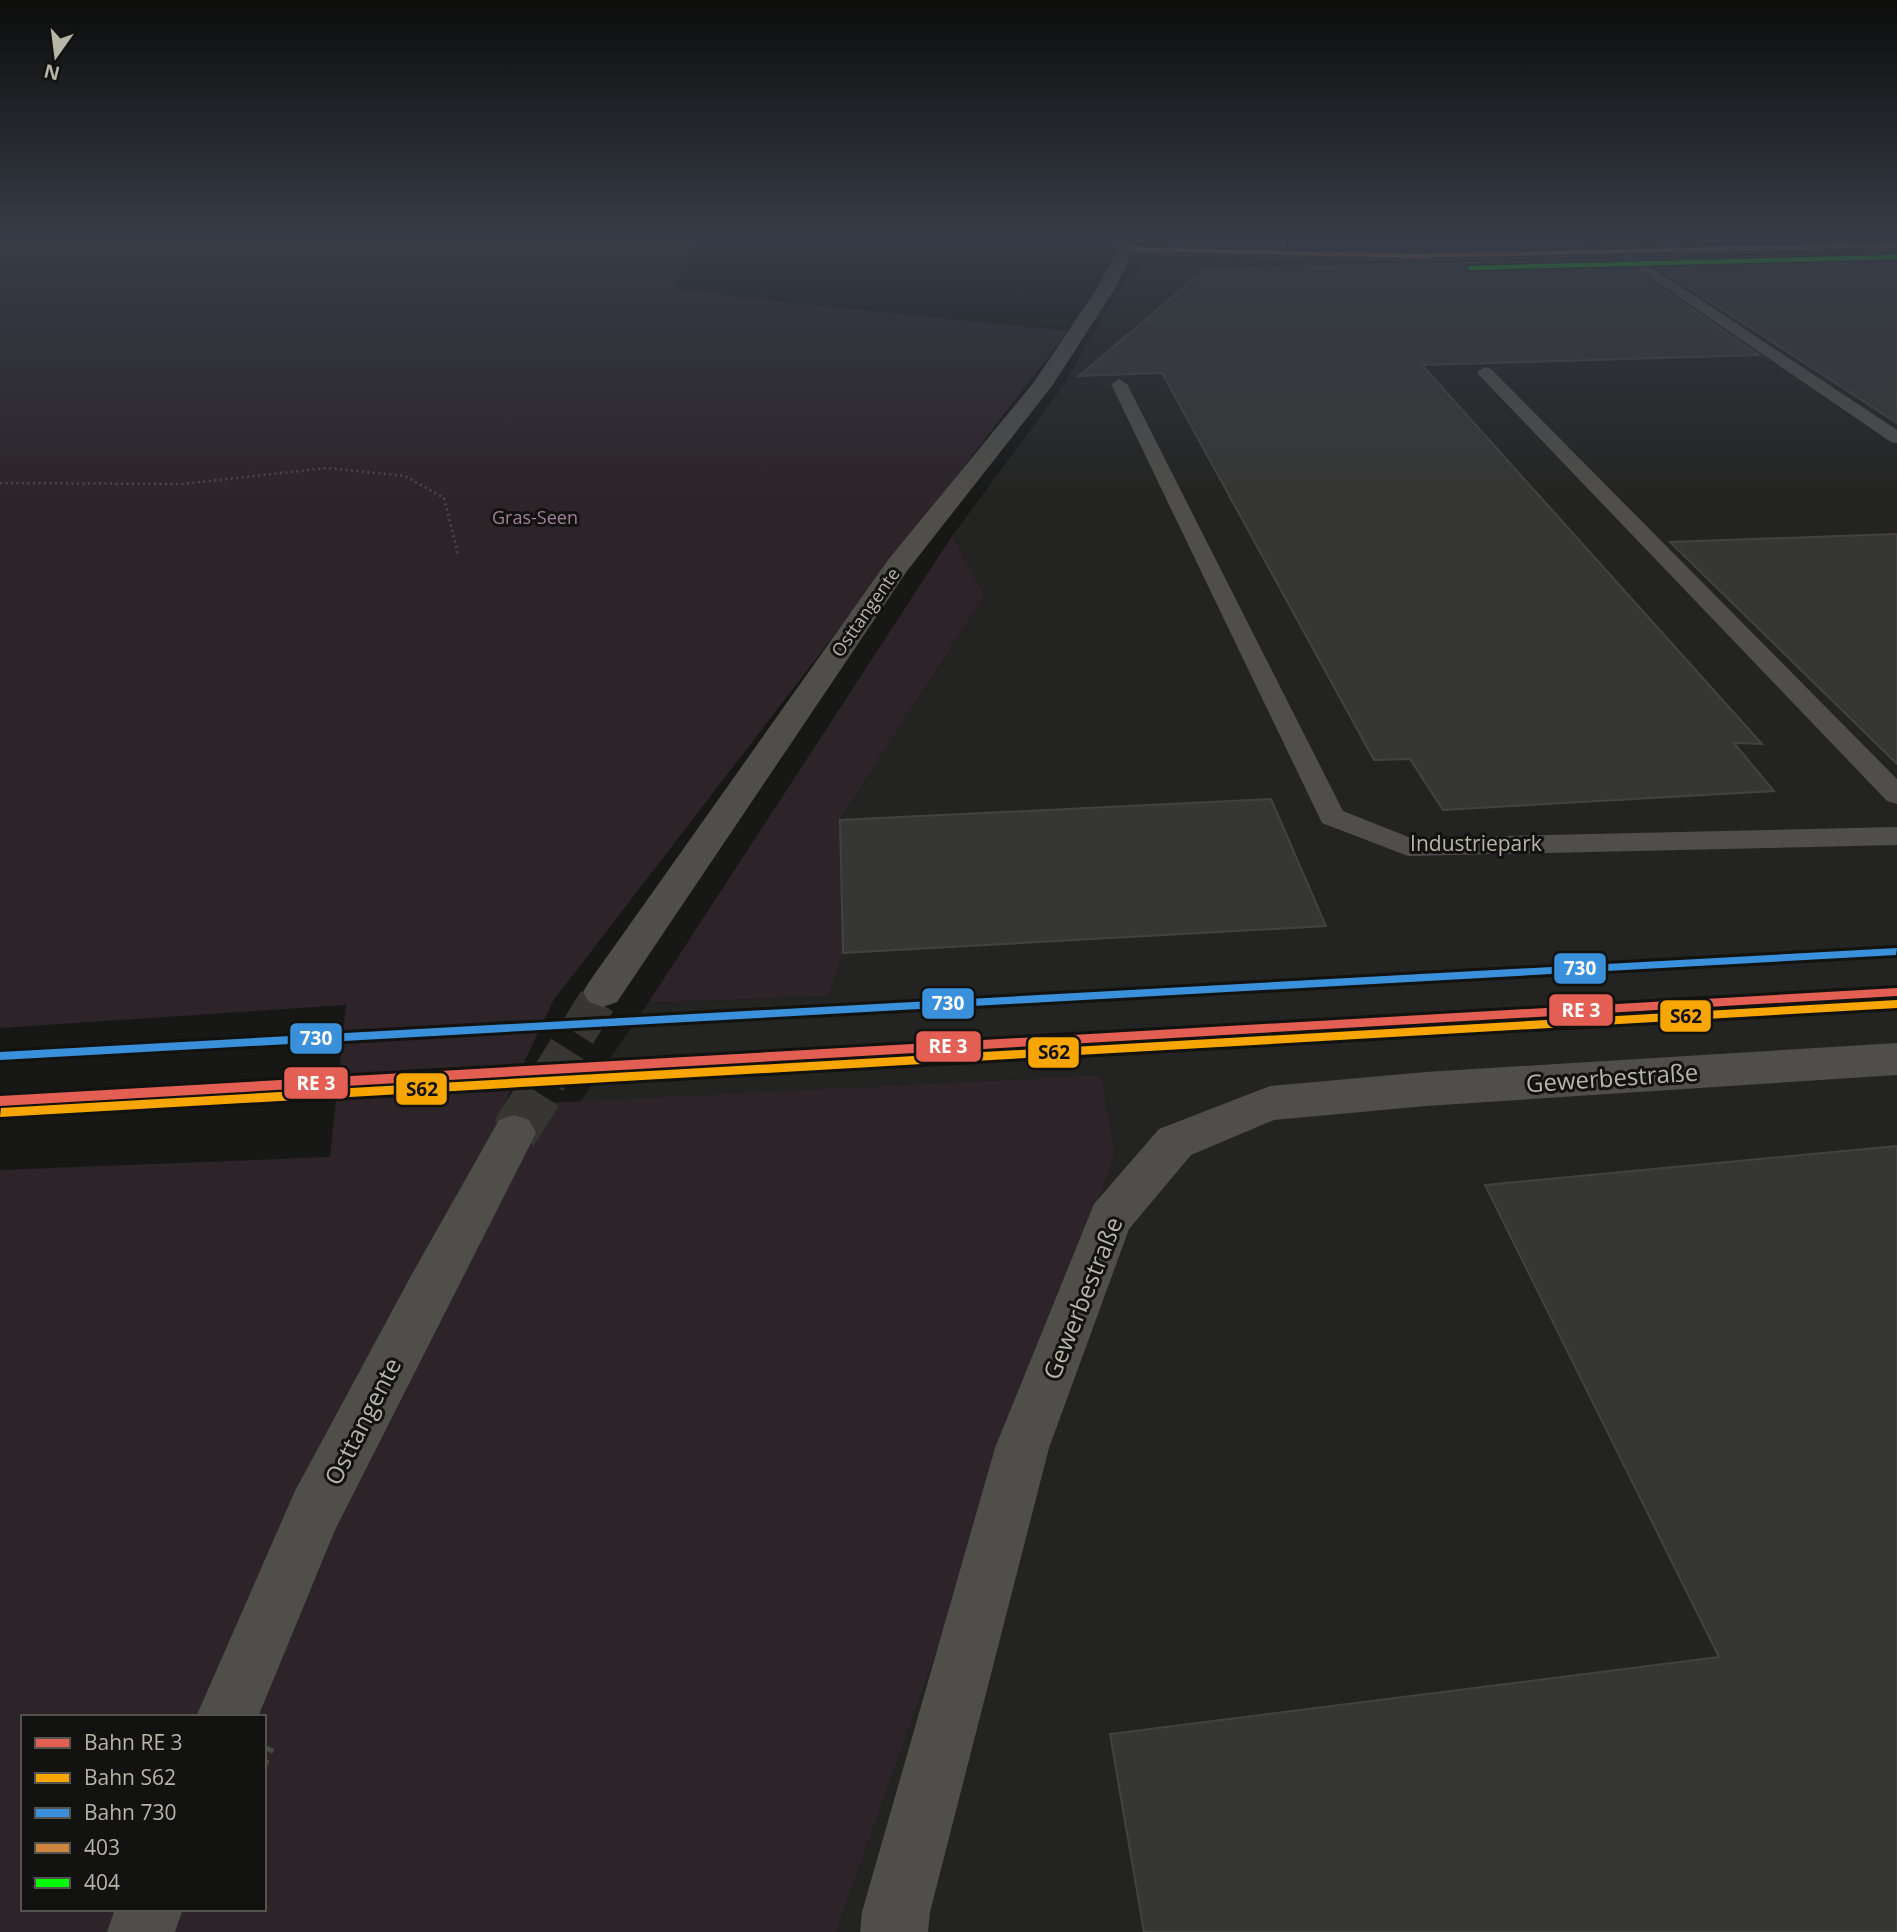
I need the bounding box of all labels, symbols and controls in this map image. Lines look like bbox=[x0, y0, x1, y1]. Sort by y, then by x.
north arrow bbox=[21, 21, 91, 91]
text: N bbox=[41, 58, 63, 87]
park label: Gras-Seen bbox=[492, 505, 578, 529]
street label: Osttangente bbox=[825, 563, 905, 661]
street label: Industriepark bbox=[1410, 829, 1542, 857]
line badge: 730 bbox=[1553, 952, 1607, 985]
text: 730 bbox=[1564, 955, 1596, 981]
line badge: 730 bbox=[921, 987, 975, 1020]
text: 730 bbox=[932, 990, 964, 1016]
line badge: RE 3 bbox=[1548, 993, 1614, 1027]
text: RE 3 bbox=[1562, 997, 1601, 1023]
line badge: S62 bbox=[1659, 999, 1712, 1033]
text: S62 bbox=[1670, 1003, 1702, 1029]
line badge: 730 bbox=[289, 1022, 343, 1055]
text: 730 bbox=[300, 1025, 332, 1051]
line badge: RE 3 bbox=[915, 1030, 982, 1063]
text: RE 3 bbox=[929, 1033, 968, 1059]
line badge: S62 bbox=[1027, 1036, 1080, 1069]
text: S62 bbox=[1038, 1039, 1070, 1065]
street label: Gewerbestraße bbox=[1525, 1055, 1699, 1099]
line badge: RE 3 bbox=[283, 1066, 349, 1100]
text: RE 3 bbox=[297, 1070, 336, 1096]
line badge: S62 bbox=[395, 1072, 448, 1106]
text: S62 bbox=[406, 1076, 438, 1102]
street label: Gewerbestraße bbox=[1034, 1212, 1130, 1384]
street label: Osttangente bbox=[316, 1352, 408, 1490]
legend bbox=[21, 1715, 266, 1911]
text: Bahn RE 3 bbox=[84, 1728, 183, 1756]
text: Bahn S62 bbox=[84, 1763, 176, 1791]
text: Bahn 730 bbox=[84, 1798, 176, 1826]
text: 403 bbox=[84, 1833, 120, 1861]
text: 404 bbox=[84, 1868, 120, 1896]

